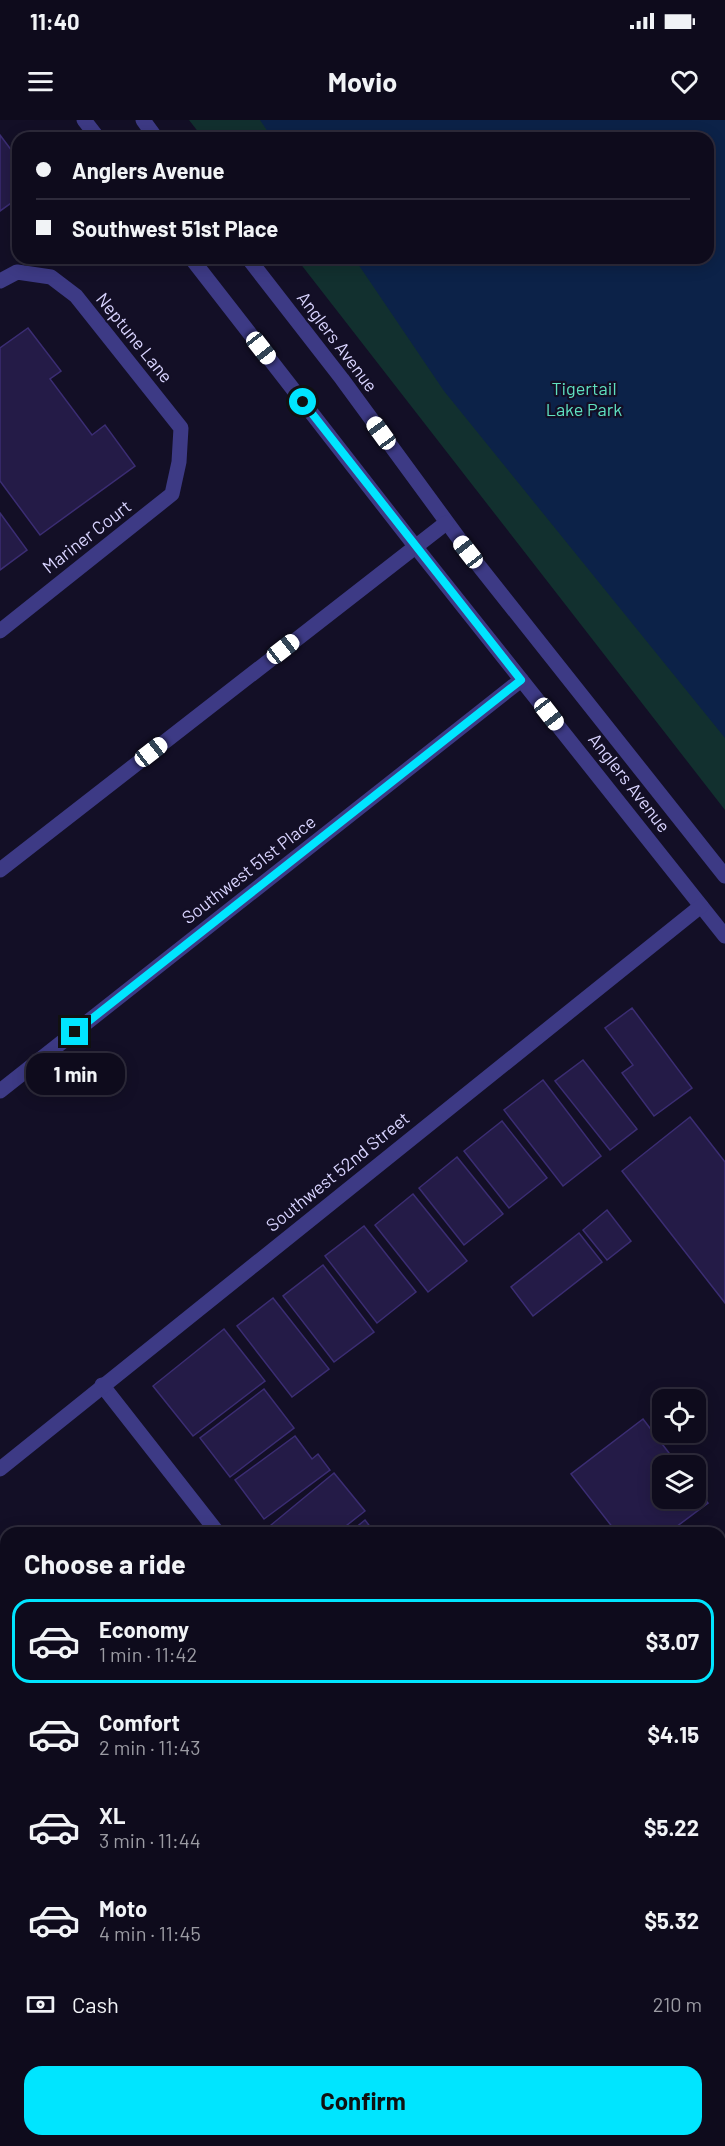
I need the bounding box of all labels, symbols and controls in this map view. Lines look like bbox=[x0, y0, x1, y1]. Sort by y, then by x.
text: 11:40 bbox=[30, 8, 80, 34]
icon: menu bbox=[24, 65, 57, 98]
text: Movio bbox=[328, 65, 397, 97]
icon: heart bbox=[668, 65, 701, 98]
text: Anglers Avenue bbox=[72, 157, 224, 183]
text: Southwest 51st Place bbox=[72, 215, 278, 241]
street label: Anglers Avenue bbox=[293, 287, 383, 396]
street label: Neptune Lane bbox=[92, 288, 178, 387]
car bbox=[243, 328, 279, 368]
park label: Tigertail Lake Park bbox=[546, 377, 622, 420]
route start bbox=[289, 388, 316, 415]
car bbox=[363, 413, 399, 453]
street label: Mariner Court bbox=[38, 495, 135, 578]
car bbox=[450, 532, 486, 572]
car bbox=[263, 631, 303, 667]
car bbox=[531, 694, 567, 734]
street label: Anglers Avenue bbox=[584, 728, 675, 836]
car bbox=[131, 734, 171, 770]
street label: Southwest 51st Place bbox=[177, 810, 320, 928]
route end bbox=[61, 1018, 88, 1045]
callout: 1 min bbox=[26, 1053, 124, 1095]
text: 1 min bbox=[54, 1062, 97, 1086]
street label: Southwest 52nd Street bbox=[261, 1107, 413, 1236]
map controls bbox=[652, 1389, 706, 1509]
button: locate bbox=[652, 1389, 706, 1443]
button: layers bbox=[652, 1455, 706, 1509]
text: Choose a ride bbox=[24, 1547, 186, 1579]
icon: car bbox=[27, 1614, 81, 1668]
text: Economy bbox=[99, 1616, 189, 1642]
text: $3.07 bbox=[646, 1628, 699, 1654]
text: 1 min · 11:42 bbox=[99, 1642, 197, 1666]
icon: car bbox=[27, 1707, 81, 1761]
text: Comfort bbox=[99, 1709, 180, 1735]
text: $4.15 bbox=[648, 1721, 699, 1747]
text: 2 min · 11:43 bbox=[99, 1735, 201, 1759]
icon: car bbox=[27, 1800, 81, 1854]
text: XL bbox=[99, 1802, 125, 1828]
text: $5.22 bbox=[644, 1814, 699, 1840]
text: 3 min · 11:44 bbox=[99, 1828, 201, 1852]
icon: car bbox=[27, 1893, 81, 1947]
text: Moto bbox=[99, 1895, 147, 1921]
text: $5.32 bbox=[644, 1907, 699, 1933]
text: 4 min · 11:45 bbox=[99, 1921, 201, 1945]
icon: cash bbox=[24, 1988, 57, 2021]
text: Cash bbox=[72, 1991, 119, 2017]
text: 210 m bbox=[653, 1992, 702, 2016]
button: Confirm bbox=[24, 2066, 702, 2135]

